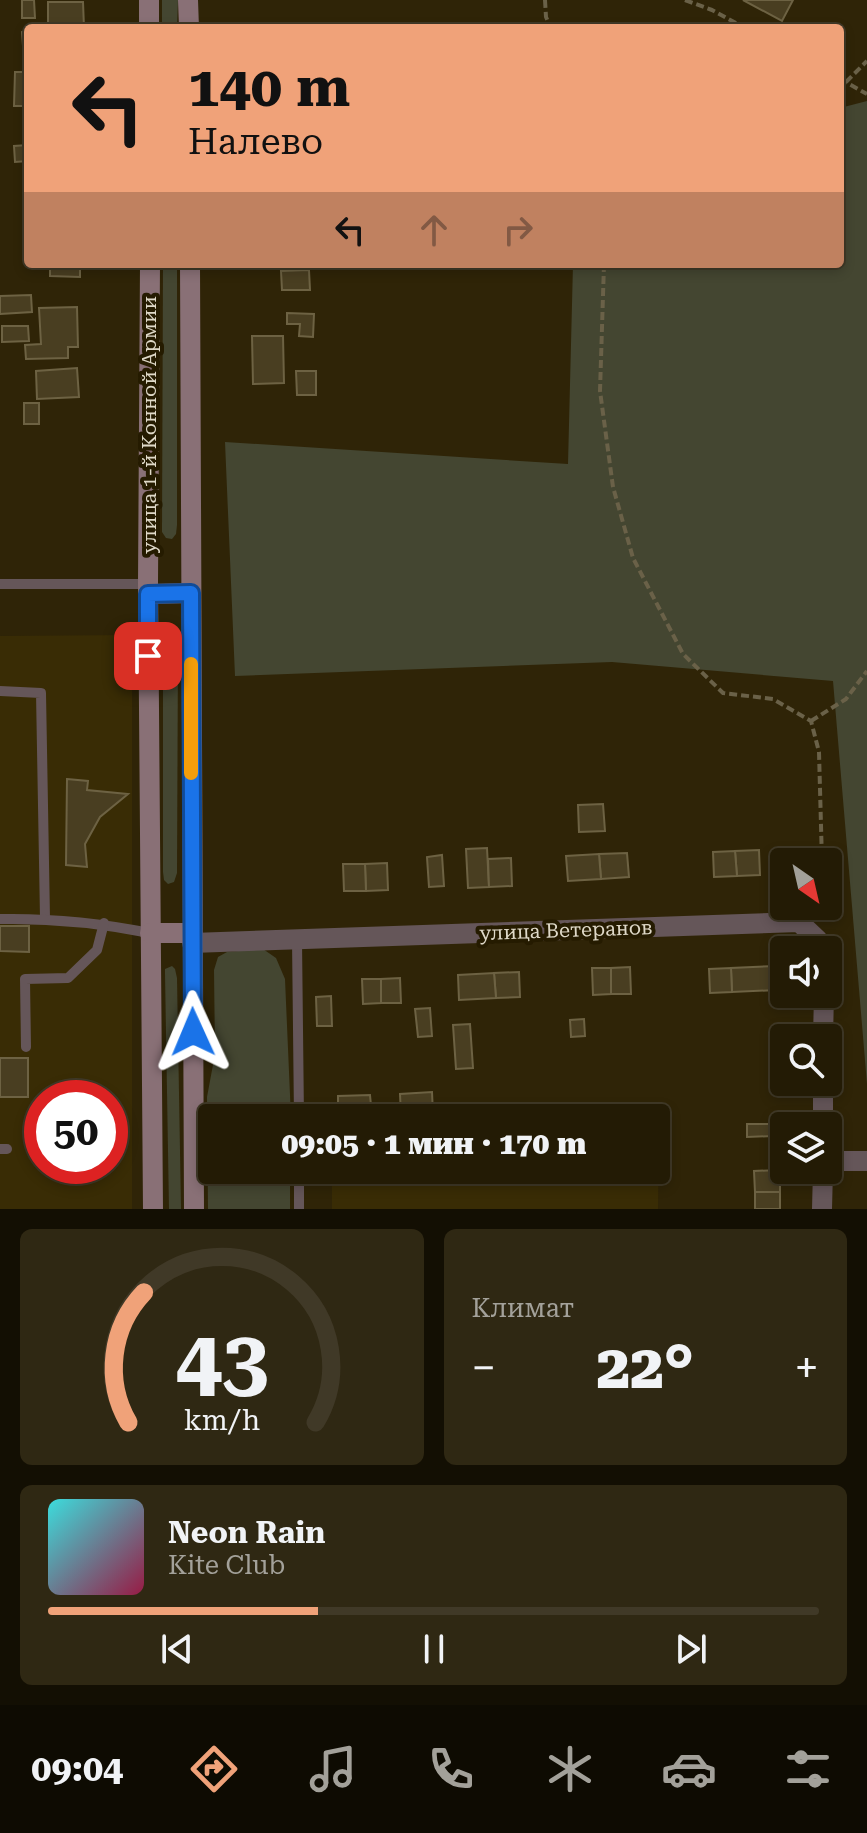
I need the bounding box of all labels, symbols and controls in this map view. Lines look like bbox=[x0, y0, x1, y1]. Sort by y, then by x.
text: 140 m bbox=[188, 54, 350, 120]
icon: left bbox=[56, 56, 160, 160]
text: Налево bbox=[188, 121, 323, 163]
icon: left bbox=[328, 208, 372, 252]
icon: ahead bbox=[412, 208, 456, 252]
icon: right bbox=[496, 208, 540, 252]
street label: улица 1-й Конной Армии bbox=[137, 296, 161, 554]
pin bbox=[114, 622, 182, 690]
icon: arrive bbox=[126, 634, 170, 678]
north arrow bbox=[770, 848, 842, 920]
map controls bbox=[770, 848, 842, 1184]
street label: улица Ветеранов bbox=[479, 915, 653, 945]
button: sound bbox=[770, 936, 842, 1008]
position arrow bbox=[151, 990, 235, 1074]
button: search bbox=[770, 1024, 842, 1096]
speed limit sign: 50 bbox=[24, 1080, 128, 1184]
button: layers bbox=[770, 1112, 842, 1184]
text: 09:05 · 1 мин · 170 m bbox=[282, 1126, 586, 1161]
text: Климат bbox=[472, 1293, 574, 1323]
text: 43 bbox=[175, 1312, 268, 1409]
text: 22° bbox=[597, 1332, 694, 1403]
text: − bbox=[472, 1342, 496, 1394]
text: + bbox=[794, 1342, 819, 1394]
text: km/h bbox=[183, 1403, 260, 1437]
text: Neon Rain bbox=[168, 1515, 325, 1550]
text: Kite Club bbox=[168, 1550, 285, 1580]
icon: previous bbox=[155, 1627, 199, 1671]
icon: pause bbox=[412, 1627, 456, 1671]
icon: next bbox=[669, 1627, 713, 1671]
icon: directions bbox=[186, 1741, 242, 1797]
icon: music bbox=[305, 1741, 361, 1797]
icon: phone bbox=[423, 1741, 479, 1797]
icon: climate bbox=[542, 1741, 598, 1797]
icon: car bbox=[661, 1741, 717, 1797]
icon: filters bbox=[780, 1741, 836, 1797]
text: 09:04 bbox=[31, 1748, 123, 1790]

